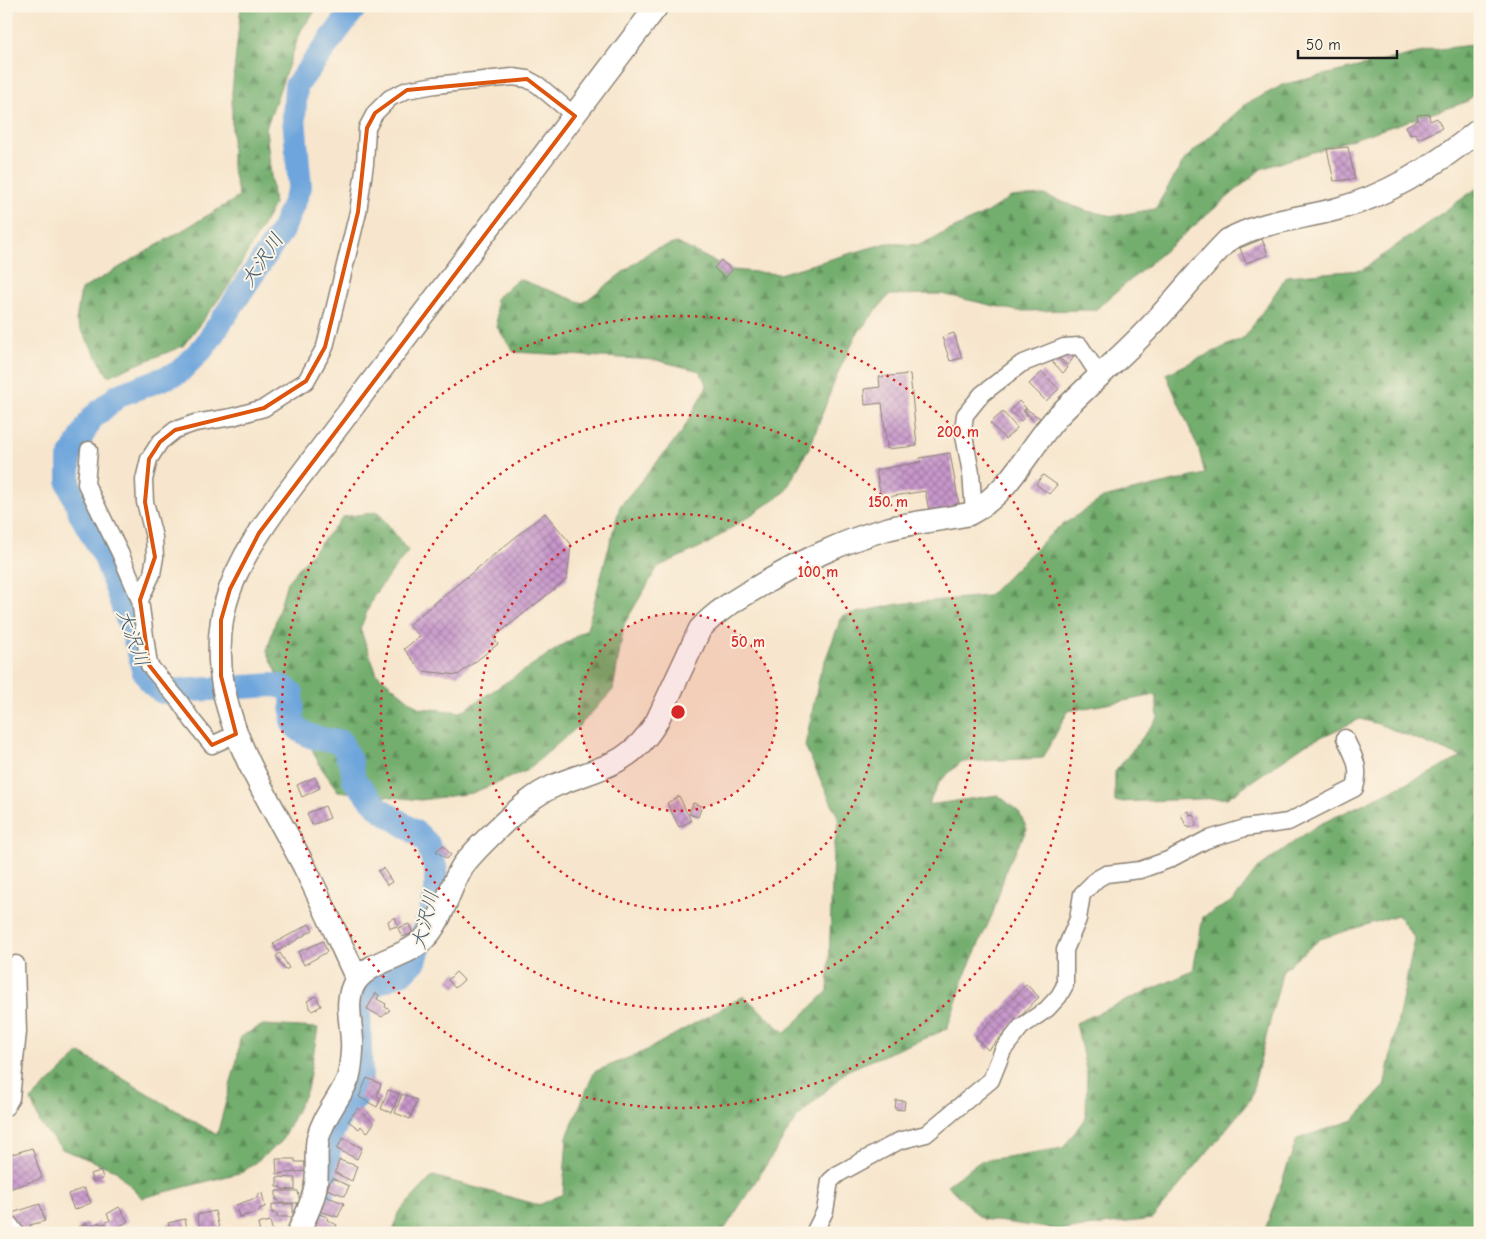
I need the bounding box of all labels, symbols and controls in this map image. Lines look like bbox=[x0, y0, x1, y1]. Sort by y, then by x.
scale bar bbox=[1298, 28, 1397, 60]
text: 50 m bbox=[1306, 36, 1341, 54]
water label: 大沢川 bbox=[236, 229, 288, 291]
text: 200 m bbox=[937, 423, 979, 441]
text: 150 m bbox=[868, 493, 908, 511]
text: 100 m bbox=[798, 563, 838, 581]
water label: 大沢川 bbox=[112, 606, 154, 670]
text: 50 m bbox=[731, 633, 765, 651]
centre of rings bbox=[669, 703, 687, 721]
water label: 大沢川 bbox=[407, 888, 443, 952]

